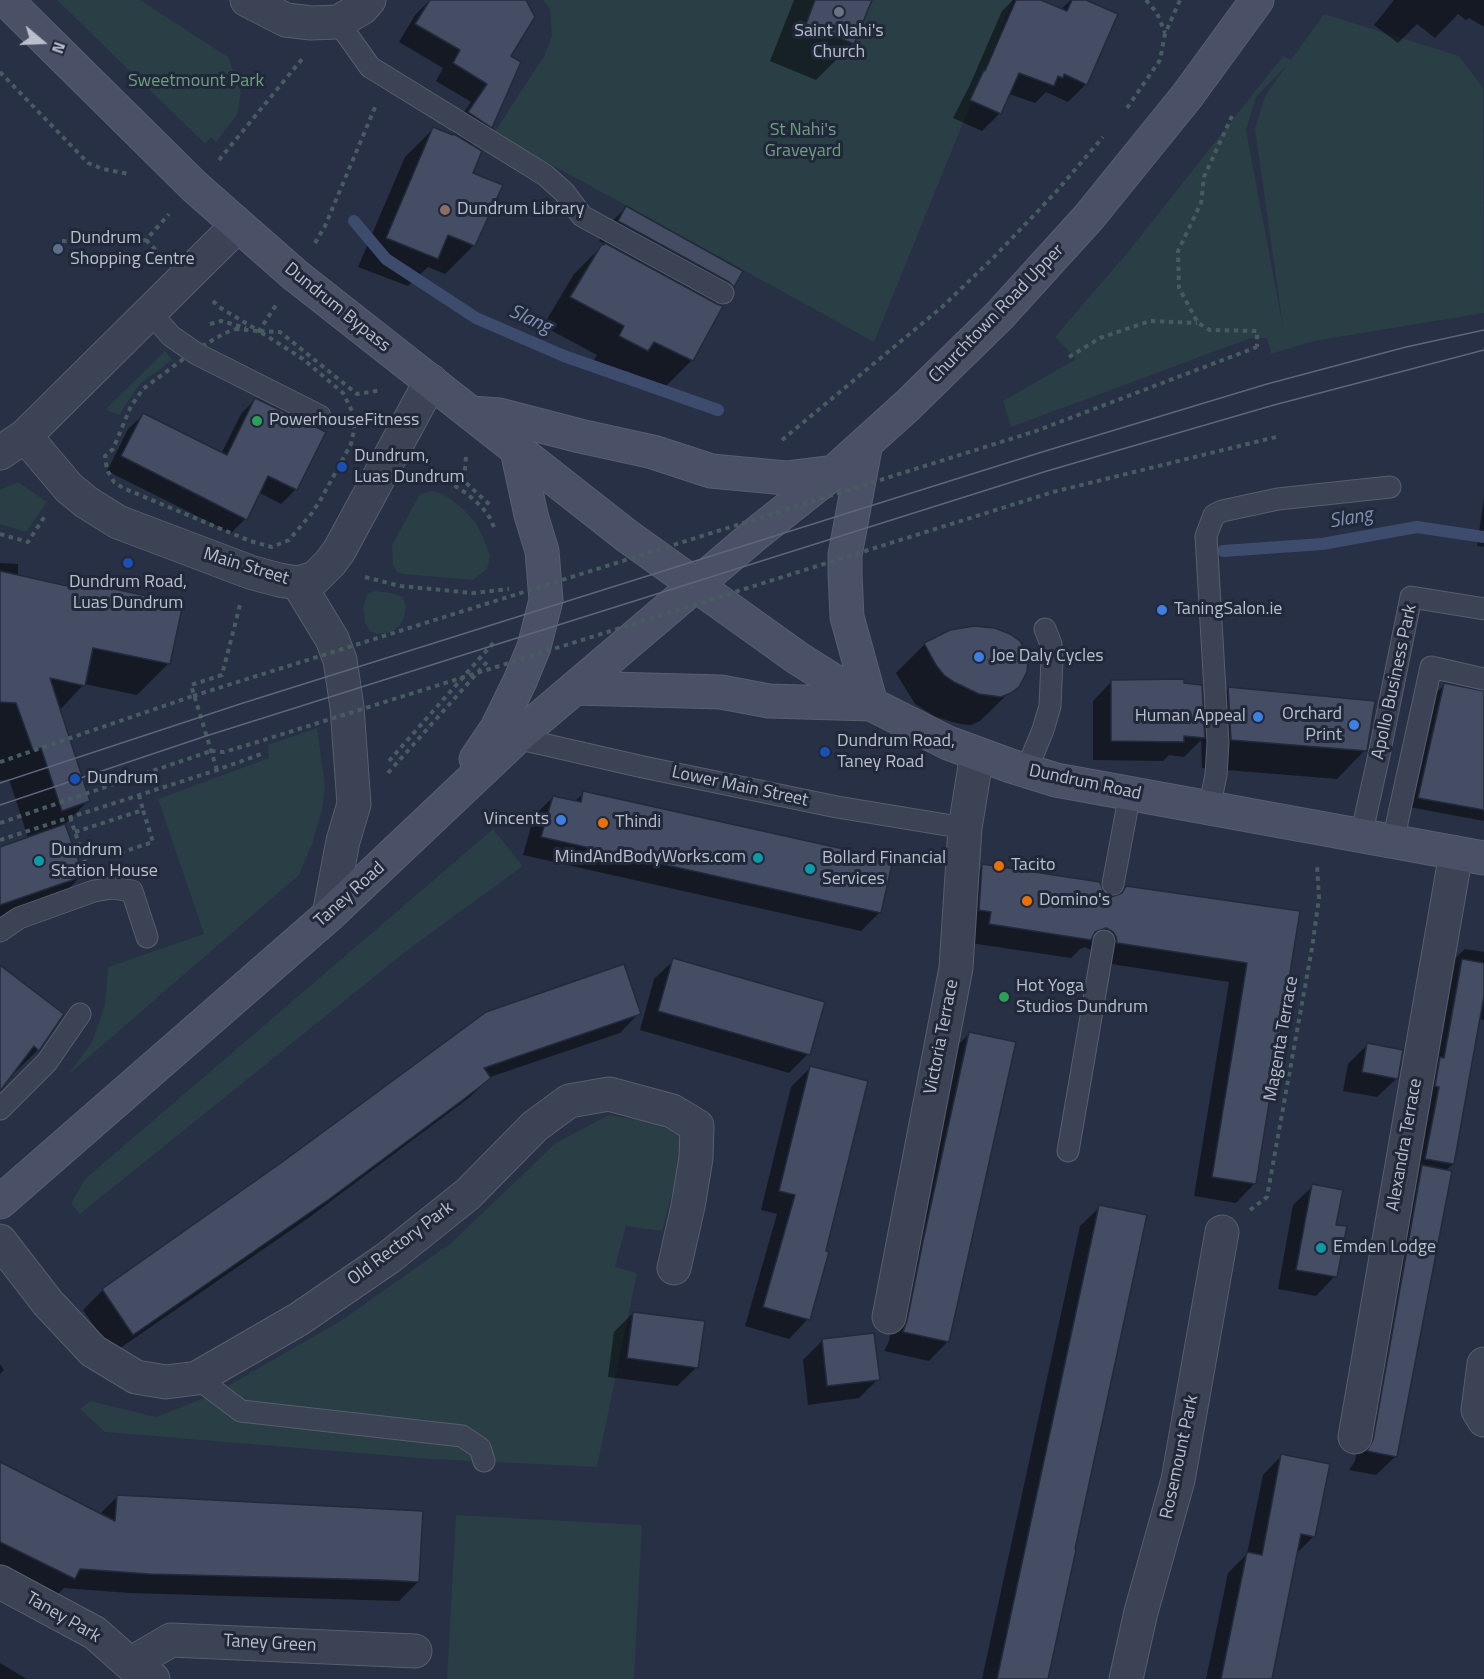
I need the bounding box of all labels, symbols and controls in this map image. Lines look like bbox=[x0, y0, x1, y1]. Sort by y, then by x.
marker: Saint Nahi's Church bbox=[832, 5, 846, 19]
north arrow bbox=[12, 12, 72, 72]
place label: Saint Nahi's Church bbox=[794, 21, 884, 63]
text: N bbox=[46, 39, 72, 57]
park label: Sweetmount Park bbox=[128, 71, 264, 93]
park label: St Nahi's Graveyard bbox=[765, 120, 841, 162]
place label: Dundrum Library bbox=[457, 199, 584, 221]
marker: Dundrum Library bbox=[438, 203, 452, 217]
place label: Dundrum Shopping Centre bbox=[70, 228, 194, 270]
street label: Churchtown Road Upper bbox=[925, 240, 1069, 388]
marker: Dundrum Shopping Centre bbox=[51, 242, 65, 256]
street label: Dundrum Bypass bbox=[280, 259, 394, 357]
water label: Slang bbox=[505, 300, 555, 340]
place label: PowerhouseFitness bbox=[269, 410, 419, 432]
marker: PowerhouseFitness bbox=[250, 414, 264, 428]
place label: Dundrum, Luas Dundrum bbox=[354, 446, 465, 488]
marker: Dundrum, Luas Dundrum bbox=[335, 460, 349, 474]
water label: Slang bbox=[1327, 503, 1375, 535]
street label: Main Street bbox=[201, 544, 291, 590]
marker: Dundrum Road, Luas Dundrum bbox=[121, 556, 135, 570]
place label: Dundrum Road, Luas Dundrum bbox=[69, 572, 187, 614]
place label: TaningSalon.ie bbox=[1174, 599, 1282, 621]
street label: Apollo Business Park bbox=[1368, 602, 1422, 762]
marker: TaningSalon.ie bbox=[1155, 603, 1169, 617]
place label: Joe Daly Cycles bbox=[991, 646, 1104, 668]
marker: Joe Daly Cycles bbox=[972, 650, 986, 664]
place label: Orchard Print bbox=[1282, 704, 1342, 746]
place label: Human Appeal bbox=[1135, 706, 1246, 728]
marker: Human Appeal bbox=[1251, 710, 1265, 724]
marker: Orchard Print bbox=[1347, 718, 1361, 732]
place label: Dundrum Road, Taney Road bbox=[837, 731, 955, 774]
marker: Dundrum Road, Taney Road bbox=[818, 745, 832, 759]
street label: Dundrum Road bbox=[1027, 761, 1143, 805]
street label: Lower Main Street bbox=[670, 762, 810, 812]
place label: Dundrum bbox=[87, 768, 158, 790]
marker: Dundrum bbox=[68, 772, 82, 786]
place label: Vincents bbox=[484, 809, 549, 831]
place label: Thindi bbox=[615, 812, 661, 834]
marker: Vincents bbox=[554, 813, 568, 827]
marker: Thindi bbox=[596, 816, 610, 830]
place label: Dundrum Station House bbox=[51, 840, 158, 882]
place label: MindAndBodyWorks.com bbox=[555, 847, 746, 869]
place label: Bollard Financial Services bbox=[822, 848, 946, 890]
marker: MindAndBodyWorks.com bbox=[751, 851, 765, 865]
marker: Dundrum Station House bbox=[32, 854, 46, 868]
place label: Tacito bbox=[1011, 855, 1055, 877]
street label: Taney Road bbox=[310, 858, 390, 932]
marker: Tacito bbox=[992, 859, 1006, 873]
marker: Bollard Financial Services bbox=[803, 862, 817, 876]
place label: Domino's bbox=[1039, 890, 1110, 912]
marker: Domino's bbox=[1020, 894, 1034, 908]
street label: Magenta Terrace bbox=[1260, 975, 1304, 1103]
place label: Hot Yoga Studios Dundrum bbox=[1016, 976, 1148, 1018]
street label: Victoria Terrace bbox=[920, 978, 964, 1096]
marker: Hot Yoga Studios Dundrum bbox=[997, 990, 1011, 1004]
street label: Alexandra Terrace bbox=[1383, 1077, 1427, 1213]
street label: Old Rectory Park bbox=[344, 1197, 458, 1291]
place label: Emden Lodge bbox=[1333, 1237, 1436, 1259]
marker: Emden Lodge bbox=[1314, 1241, 1328, 1255]
street label: Rosemount Park bbox=[1156, 1393, 1204, 1521]
street label: Taney Park bbox=[22, 1588, 104, 1648]
street label: Taney Green bbox=[223, 1631, 317, 1657]

